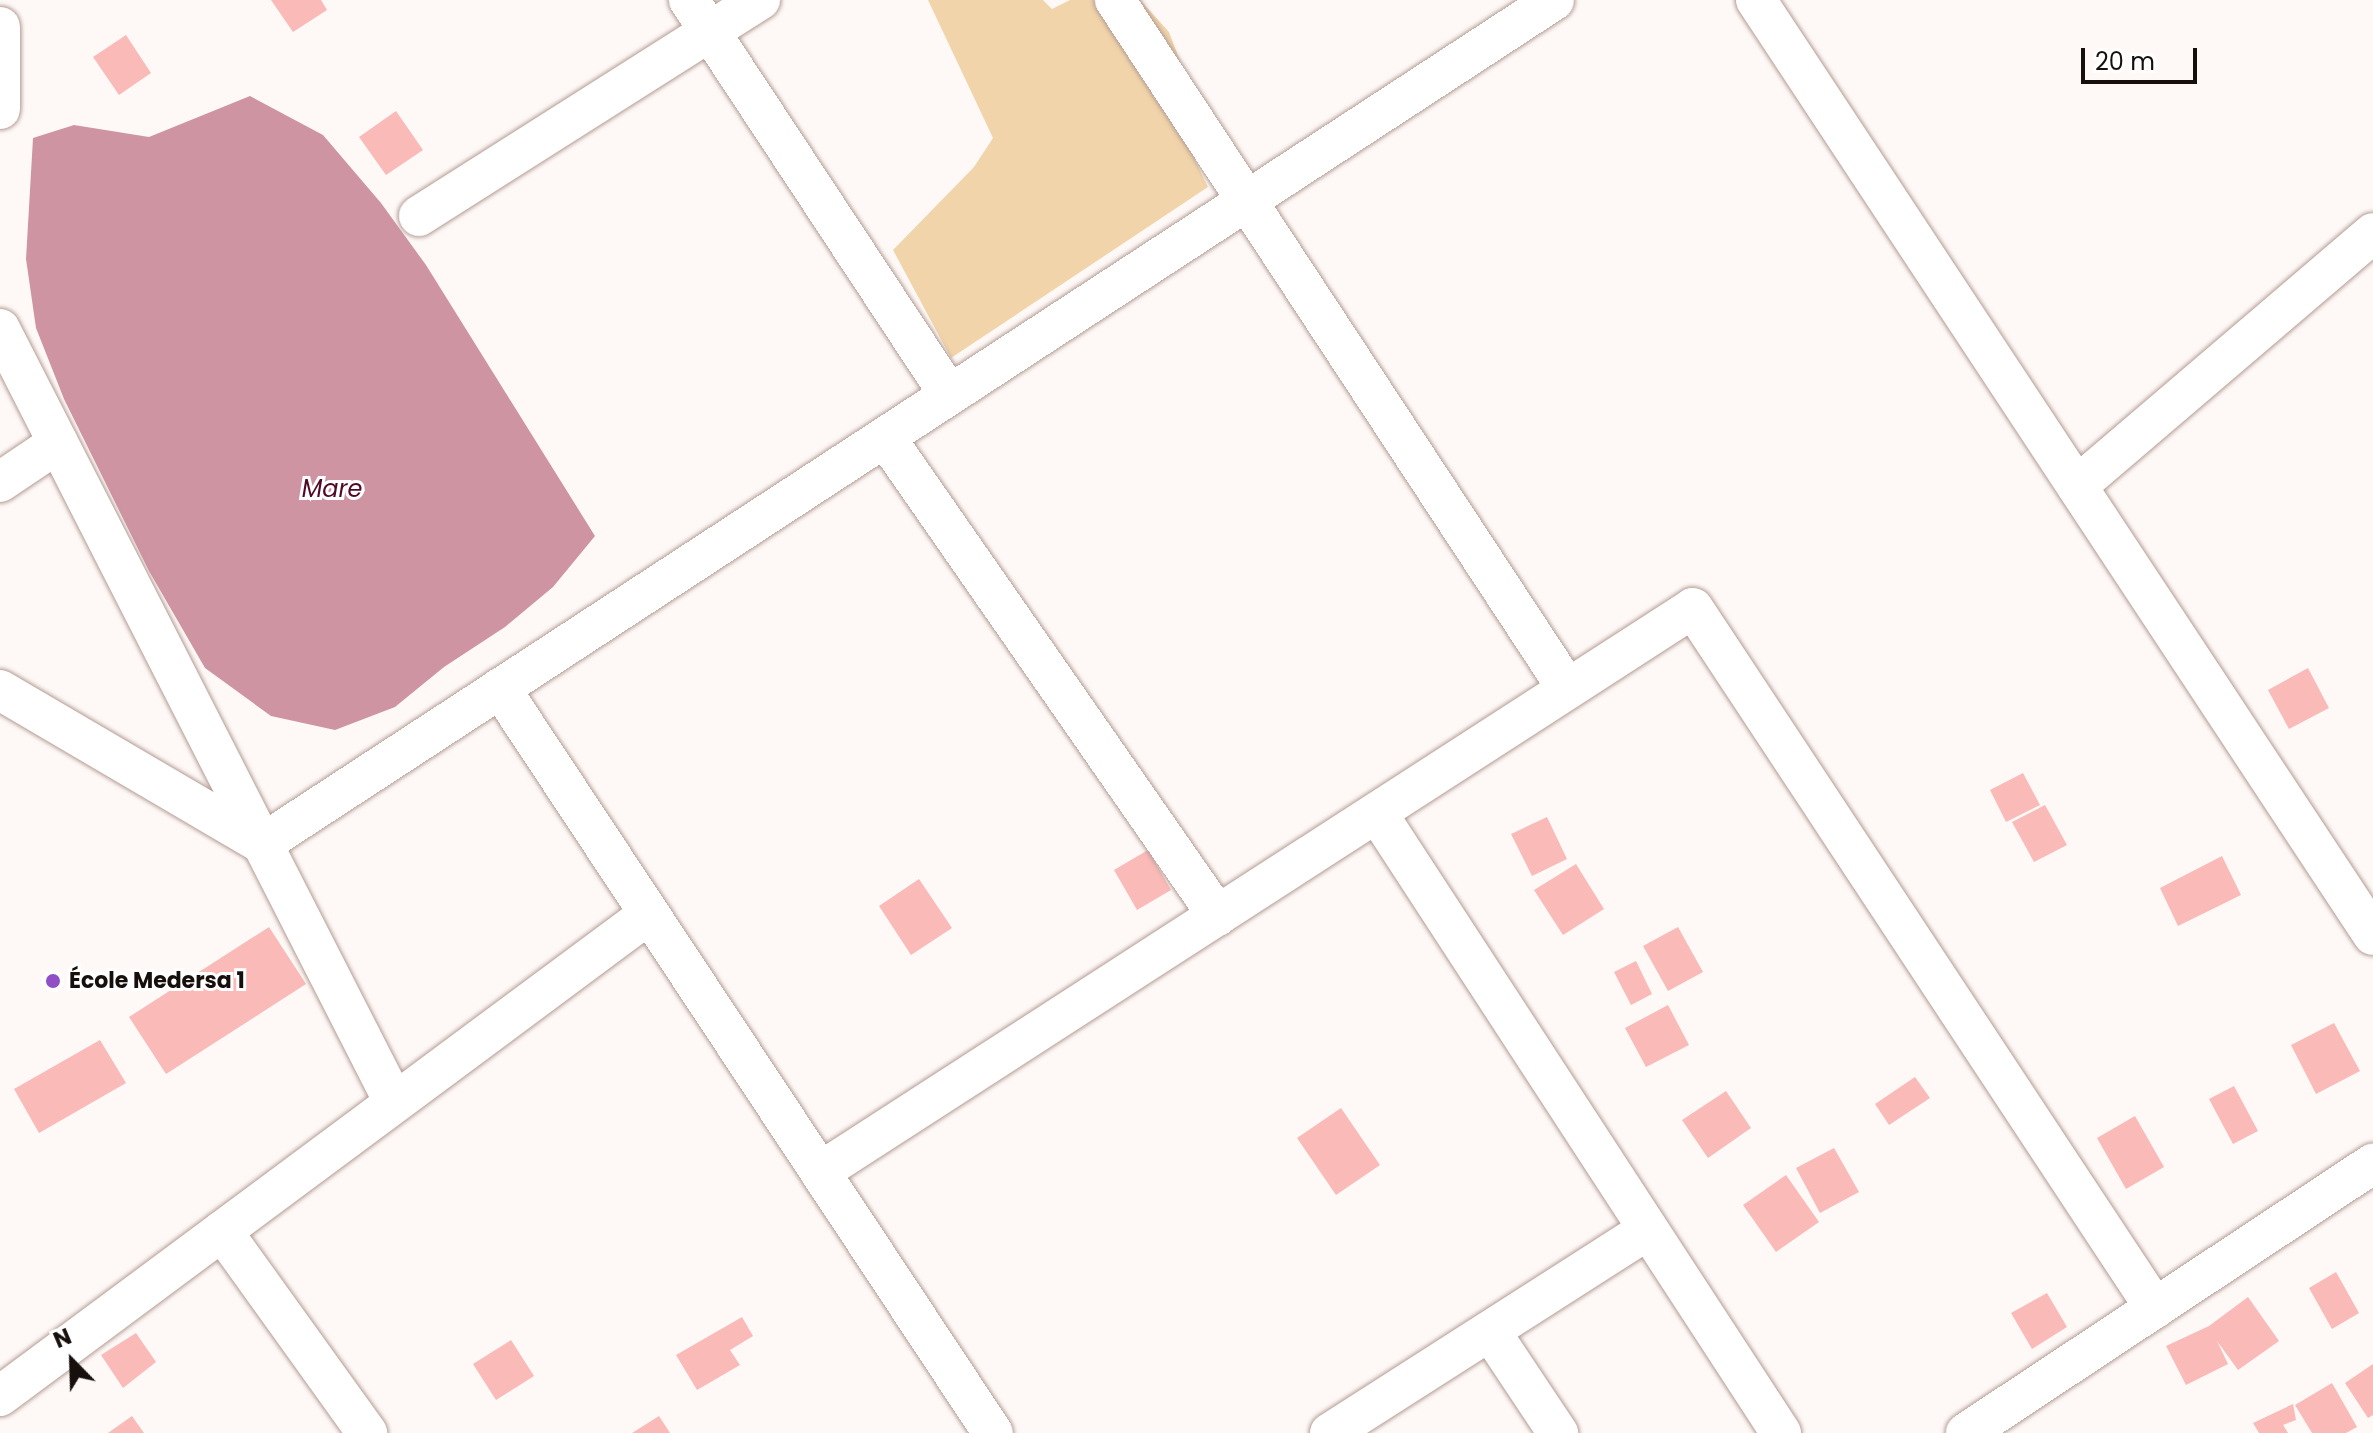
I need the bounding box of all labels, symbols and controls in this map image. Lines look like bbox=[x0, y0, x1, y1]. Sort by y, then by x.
scale bar bbox=[2085, 32, 2201, 82]
text: 20 m bbox=[2095, 45, 2155, 78]
water label: Mare bbox=[302, 475, 362, 503]
place label: École Medersa 1 bbox=[69, 968, 245, 994]
marker: École Medersa 1 bbox=[44, 972, 62, 990]
north arrow bbox=[32, 1321, 112, 1401]
text: N bbox=[49, 1321, 76, 1356]

